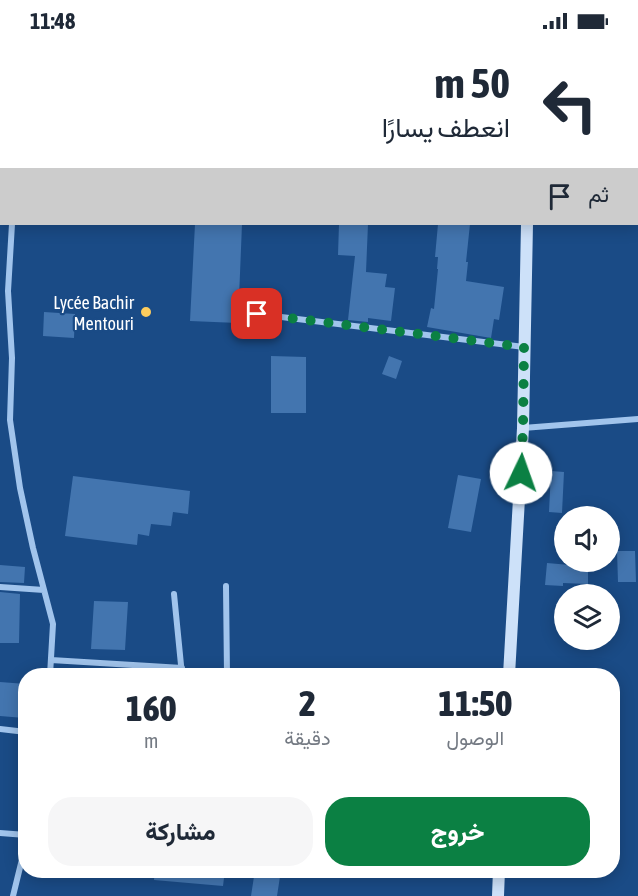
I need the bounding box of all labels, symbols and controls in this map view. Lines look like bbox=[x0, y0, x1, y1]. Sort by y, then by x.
text: 11:48 bbox=[30, 8, 75, 34]
text: 50 m bbox=[435, 59, 510, 107]
icon: left bbox=[531, 66, 609, 144]
text: انعطف يسارًا bbox=[382, 112, 510, 143]
icon: arrive bbox=[543, 180, 576, 213]
text: ثم bbox=[588, 181, 609, 207]
pin bbox=[231, 288, 282, 339]
place label: Lycée Bachir Mentouri bbox=[53, 292, 135, 334]
icon: arrive bbox=[240, 297, 273, 330]
marker: Lycée Bachir Mentouri bbox=[139, 305, 153, 319]
position arrow bbox=[489, 441, 553, 505]
map controls bbox=[554, 506, 620, 650]
button: sound bbox=[554, 506, 620, 572]
button: layers bbox=[554, 584, 620, 650]
text: 2 bbox=[299, 682, 316, 724]
text: 11:50 bbox=[438, 682, 512, 724]
text: 160 bbox=[126, 687, 177, 729]
text: دقيقة bbox=[284, 726, 331, 749]
text: الوصول bbox=[446, 726, 504, 749]
text: m bbox=[144, 729, 158, 752]
button: مشاركة bbox=[48, 797, 313, 866]
button: خروج bbox=[325, 797, 590, 866]

